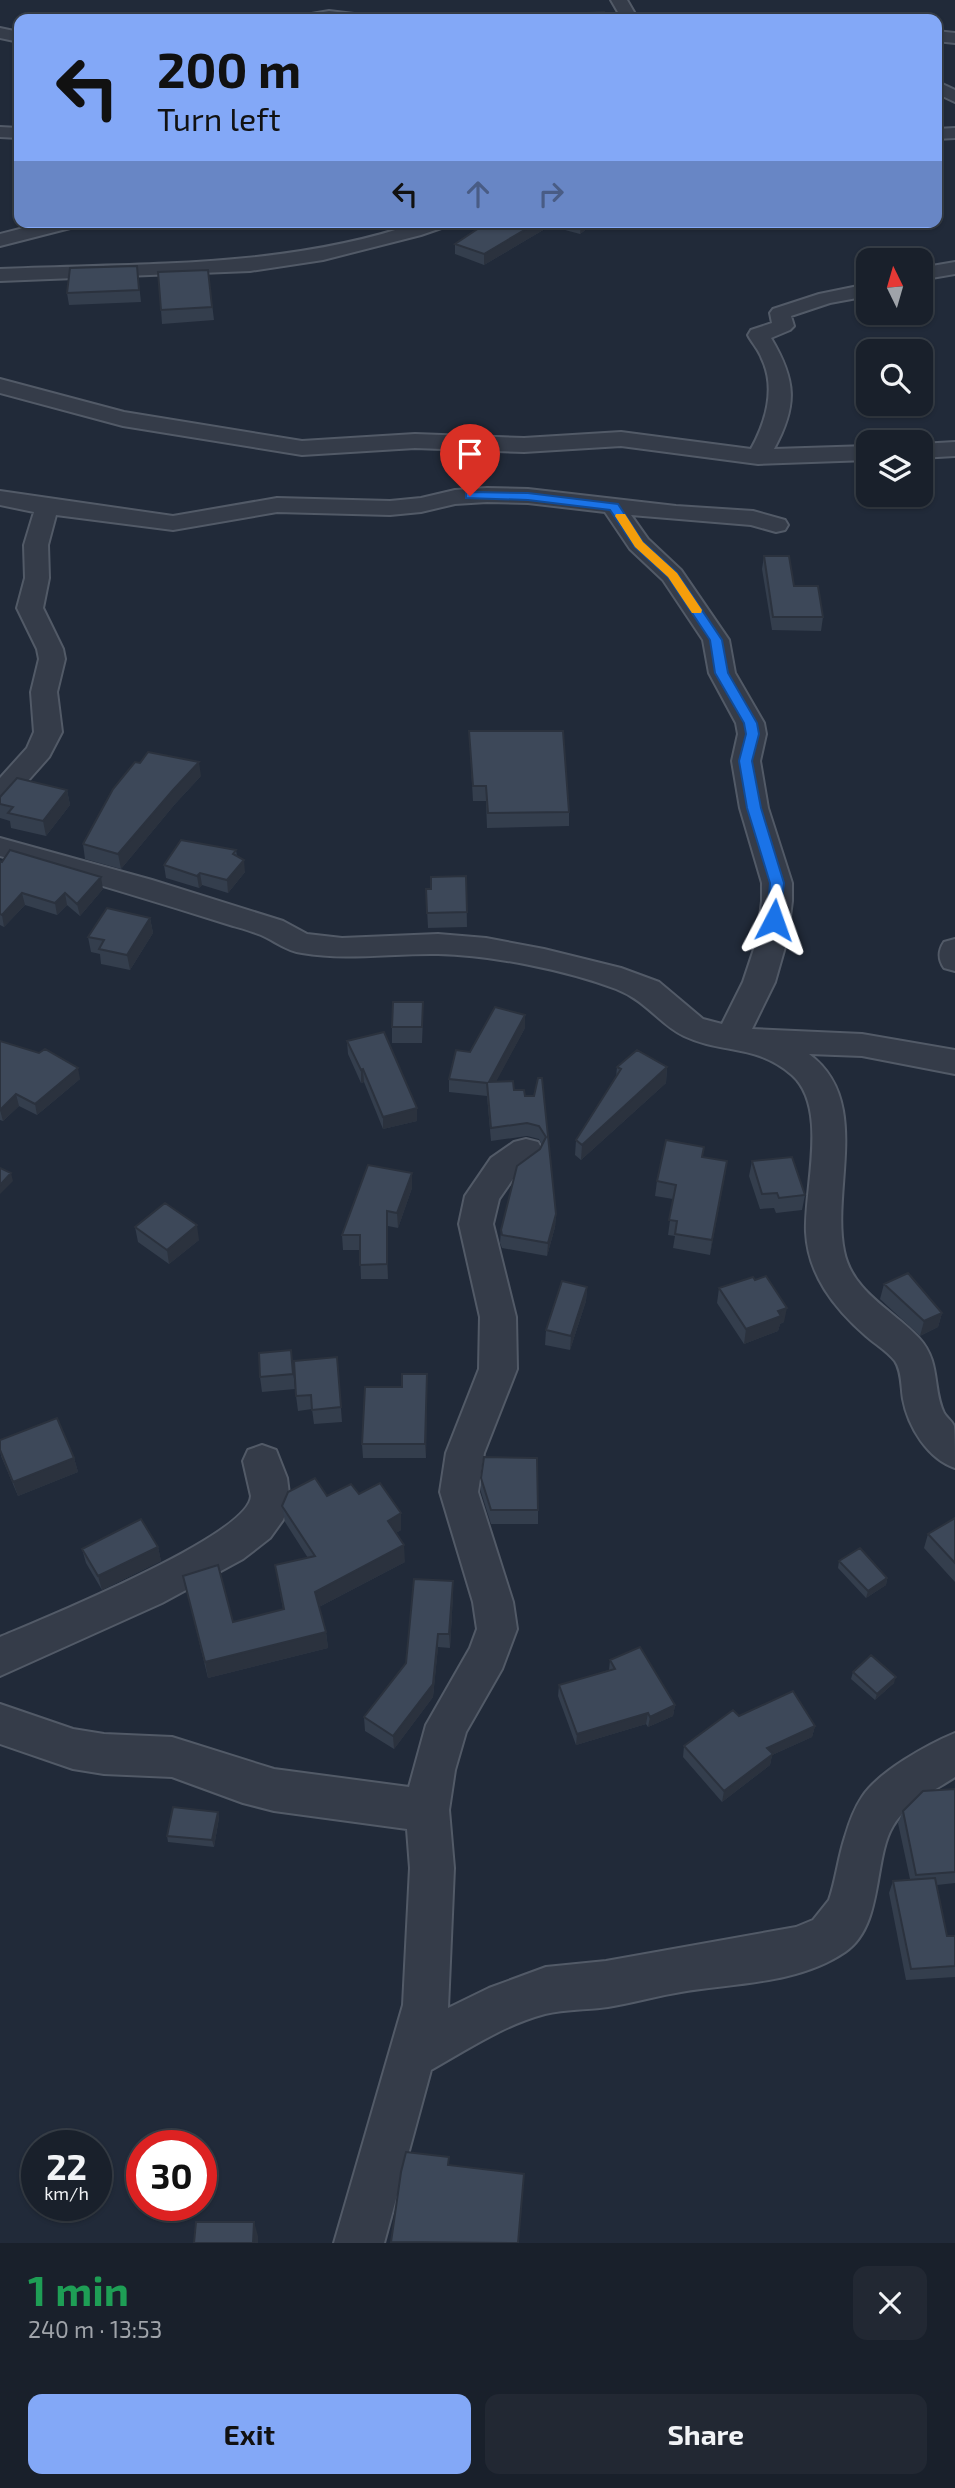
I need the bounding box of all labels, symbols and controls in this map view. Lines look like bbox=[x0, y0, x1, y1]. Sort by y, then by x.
text: 200 m bbox=[157, 39, 301, 98]
icon: left bbox=[42, 42, 133, 133]
text: Turn left bbox=[157, 99, 281, 137]
icon: left bbox=[386, 175, 424, 213]
icon: ahead bbox=[459, 175, 497, 213]
icon: right bbox=[532, 175, 570, 213]
north arrow bbox=[856, 248, 933, 326]
map controls bbox=[856, 248, 933, 507]
button: search bbox=[856, 339, 933, 416]
pin bbox=[440, 424, 500, 496]
button: layers bbox=[856, 430, 933, 507]
icon: arrive bbox=[451, 435, 489, 473]
position arrow bbox=[737, 883, 811, 957]
speed limit sign: 30 bbox=[126, 2130, 217, 2221]
text: 22 bbox=[46, 2145, 87, 2187]
text: km/h bbox=[44, 2182, 89, 2204]
text: 1 min bbox=[28, 2264, 129, 2314]
button: close bbox=[853, 2266, 927, 2340]
text: 240 m · 13:53 bbox=[28, 2315, 162, 2343]
button: Exit bbox=[28, 2394, 471, 2474]
button: Share bbox=[485, 2394, 927, 2474]

